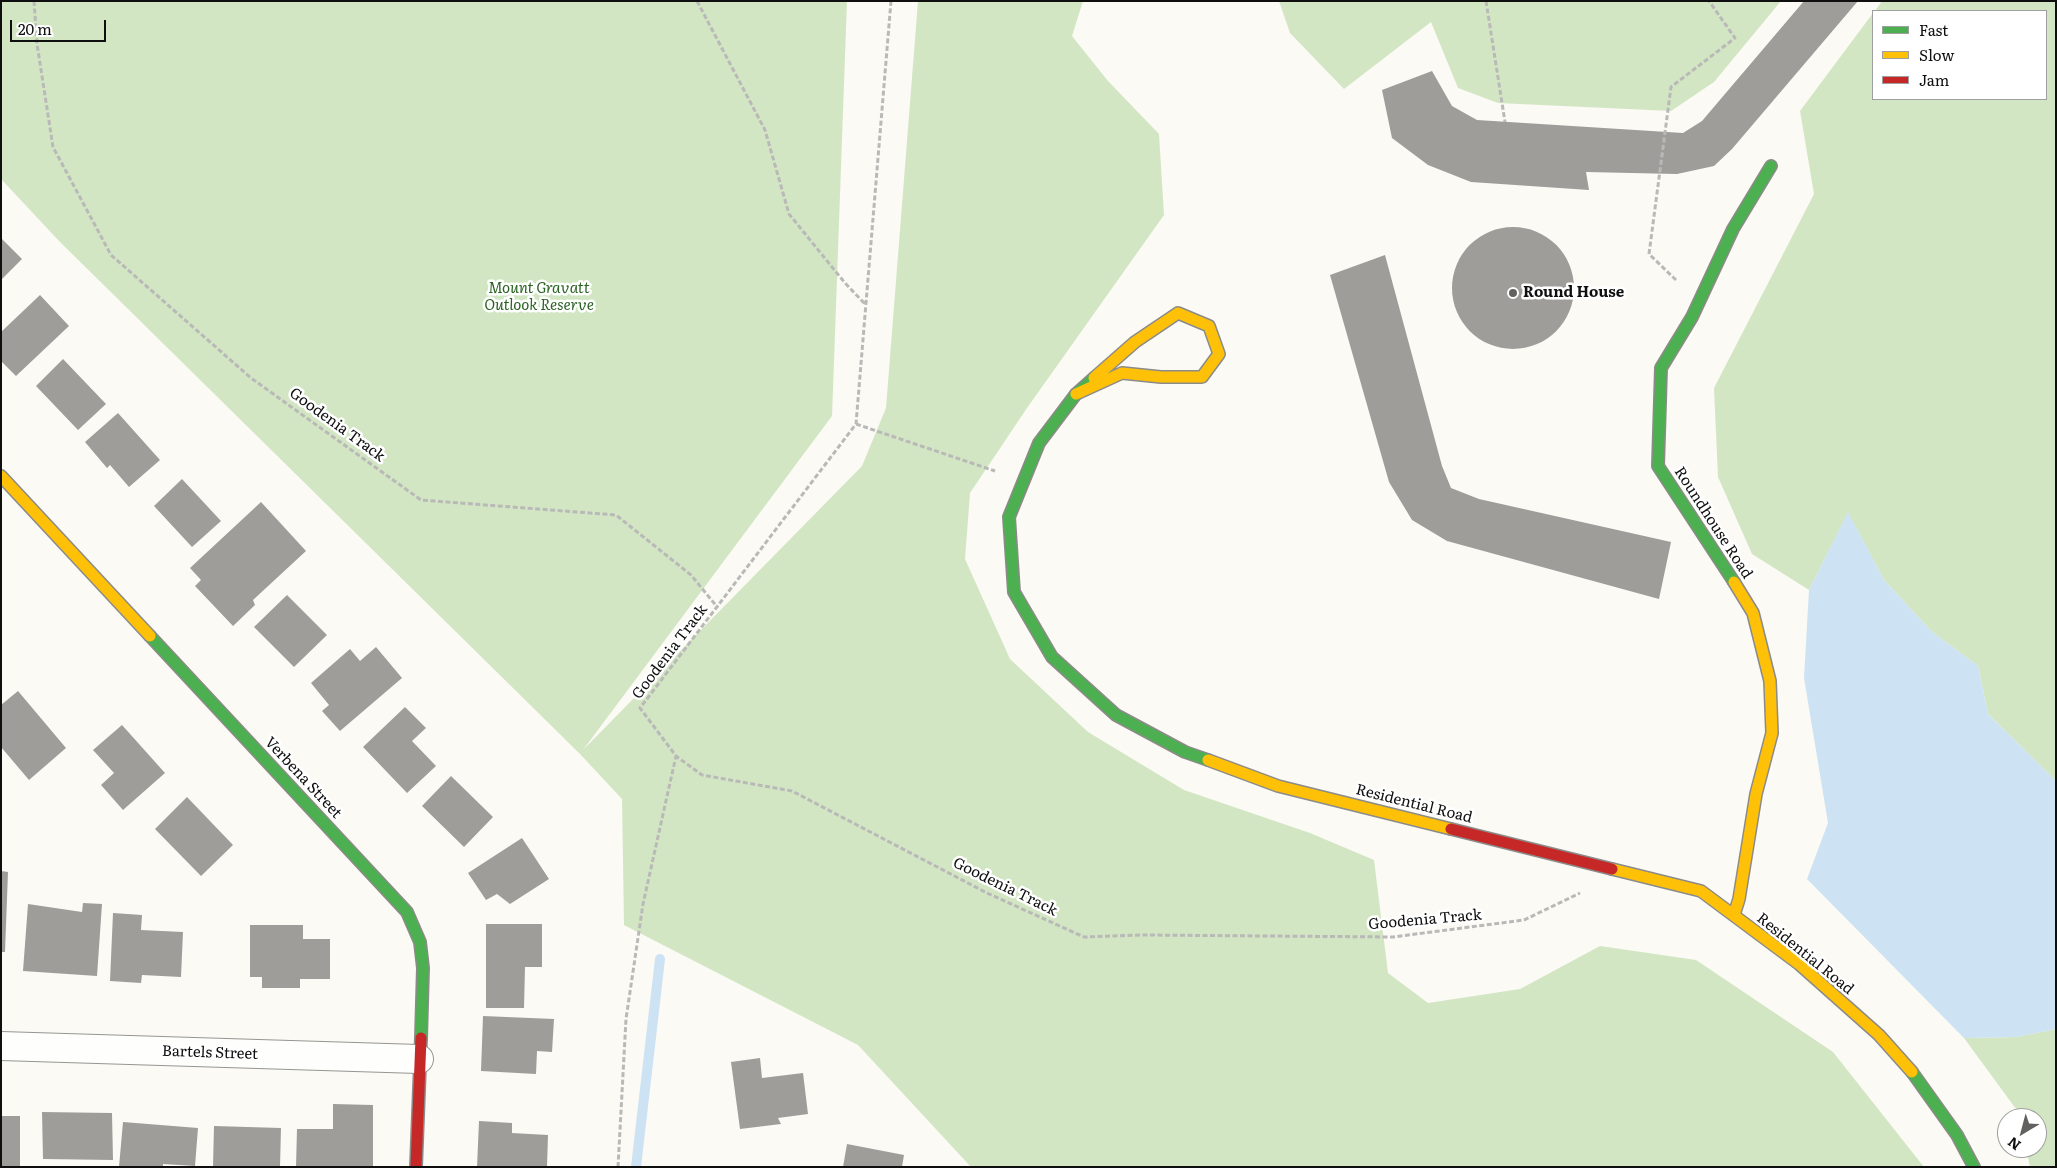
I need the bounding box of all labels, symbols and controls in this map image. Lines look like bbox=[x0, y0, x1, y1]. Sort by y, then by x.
scale bar bbox=[12, 10, 109, 42]
legend bbox=[1872, 10, 2047, 100]
text: 20 m bbox=[18, 17, 52, 40]
text: Fast bbox=[1919, 18, 1948, 41]
text: Slow bbox=[1919, 43, 1954, 66]
text: Jam bbox=[1919, 68, 1949, 91]
park label: Mount Gravatt Outlook Reserve bbox=[484, 280, 594, 315]
place label: Round House bbox=[1523, 284, 1624, 302]
marker: Round House bbox=[1507, 287, 1519, 299]
street label: Goodenia Track bbox=[286, 384, 388, 466]
street label: Roundhouse Road bbox=[1670, 464, 1756, 582]
street label: Goodenia Track bbox=[629, 601, 711, 703]
street label: Verbena Street bbox=[261, 734, 345, 822]
street label: Residential Road bbox=[1354, 781, 1474, 827]
street label: Goodenia Track bbox=[950, 854, 1060, 920]
street label: Goodenia Track bbox=[1368, 906, 1482, 934]
street label: Residential Road bbox=[1753, 909, 1857, 999]
street label: Bartels Street bbox=[162, 1042, 258, 1064]
north arrow bbox=[1997, 1108, 2047, 1158]
text: N bbox=[2003, 1133, 2024, 1156]

